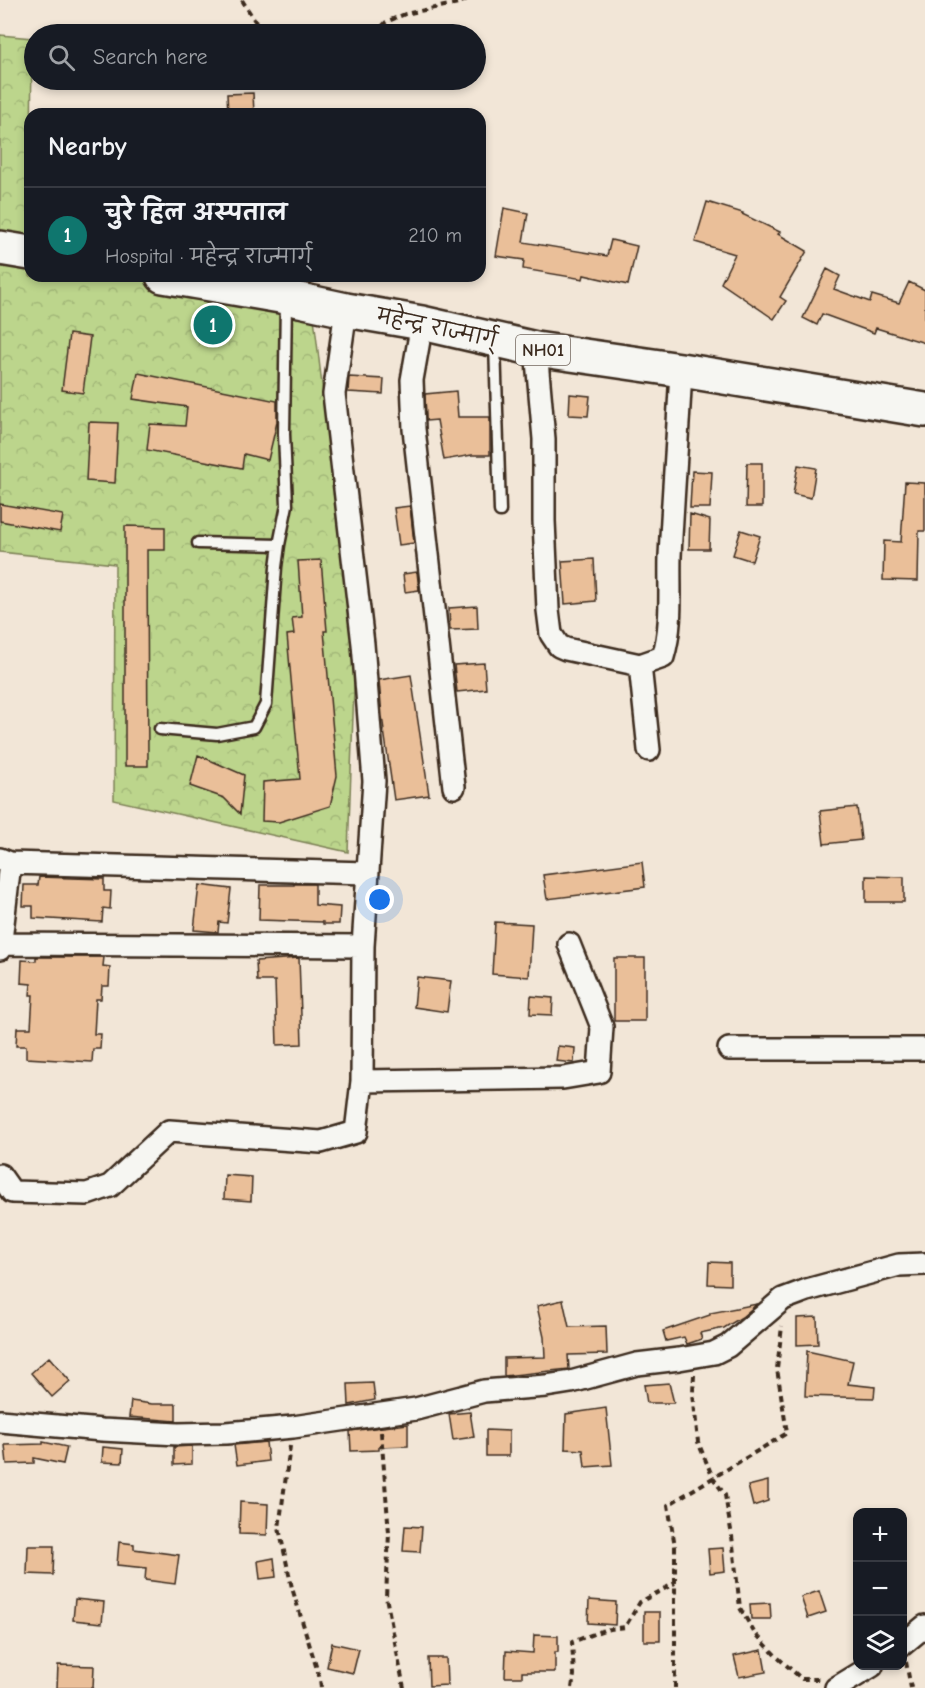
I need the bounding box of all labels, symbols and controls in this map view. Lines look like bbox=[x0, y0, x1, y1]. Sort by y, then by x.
search box bbox=[24, 24, 486, 90]
icon: search bbox=[45, 41, 78, 74]
text: Search here bbox=[93, 44, 208, 70]
text: Nearby bbox=[48, 132, 127, 162]
text: चुरे हिल अस्पताल bbox=[105, 200, 287, 226]
text: 1 bbox=[64, 224, 71, 247]
text: 210 m bbox=[408, 224, 462, 247]
text: Hospital · महेन्द्र राज्मार्ग् bbox=[105, 245, 312, 268]
street label: महेन्द्र राज्मार्ग् bbox=[373, 299, 501, 356]
pin: 1 bbox=[194, 302, 232, 348]
road number: NH01 bbox=[516, 335, 570, 365]
your location bbox=[365, 885, 394, 914]
map controls bbox=[853, 1508, 907, 1670]
button: + bbox=[853, 1508, 907, 1562]
button: − bbox=[853, 1562, 907, 1616]
button: layers bbox=[853, 1616, 907, 1670]

